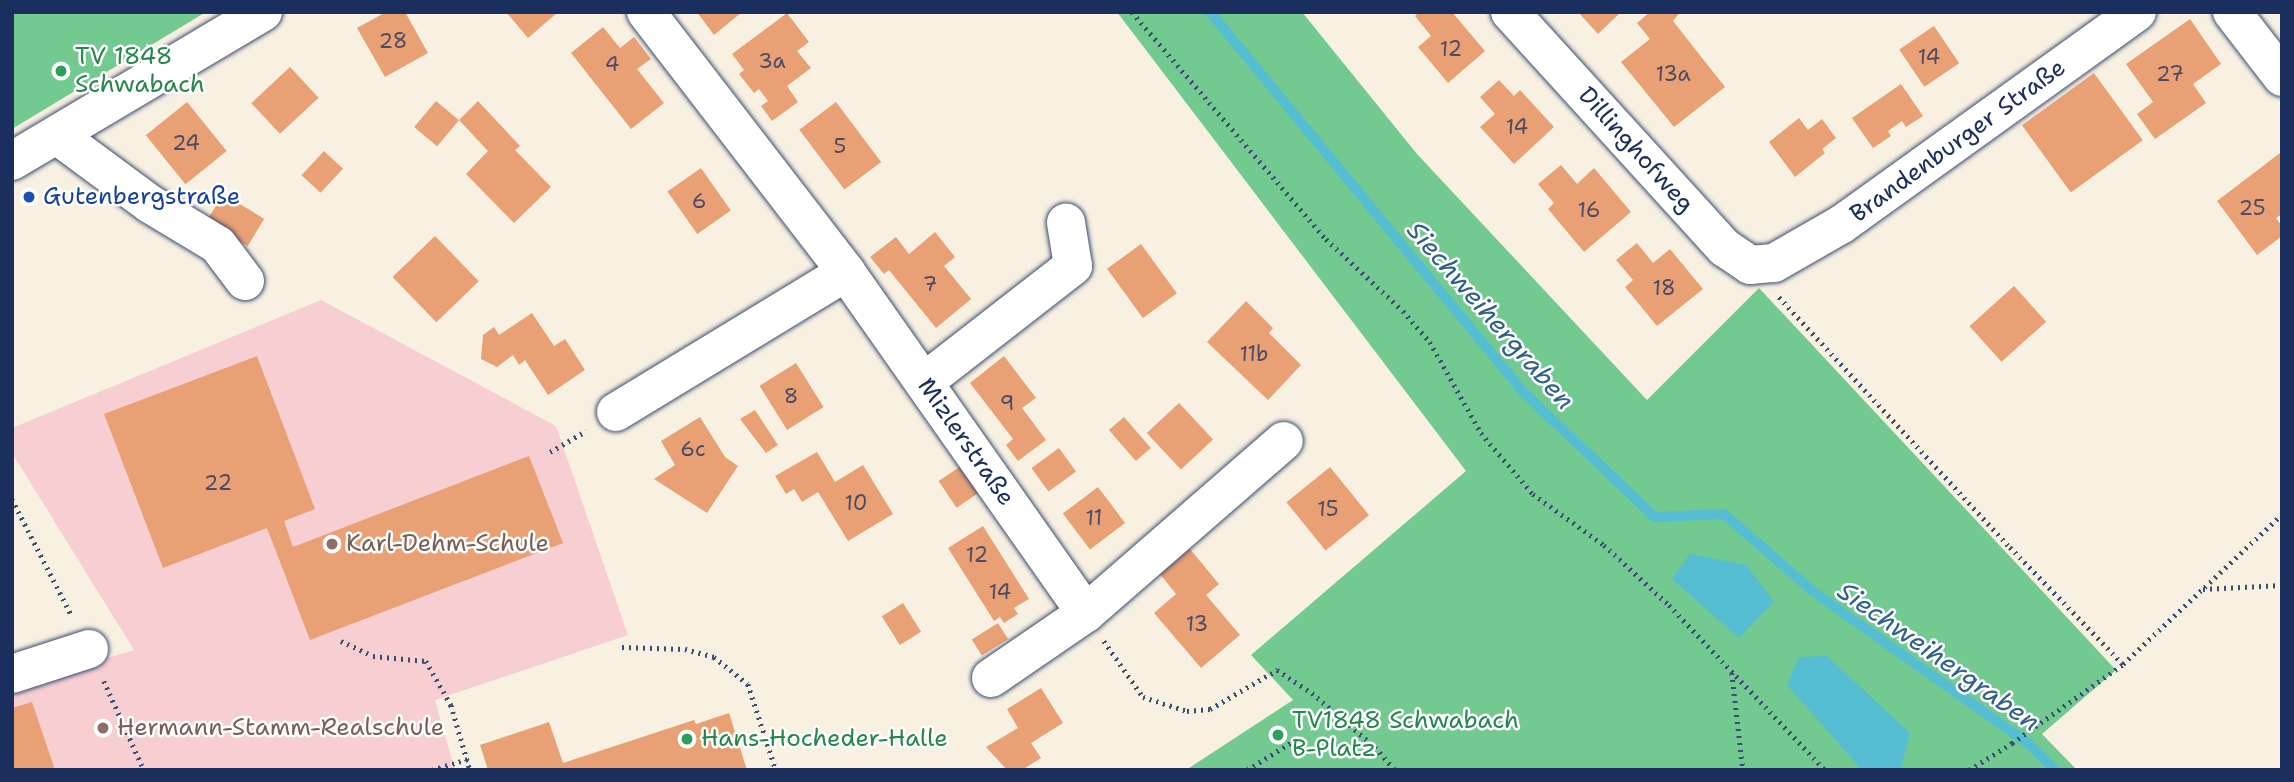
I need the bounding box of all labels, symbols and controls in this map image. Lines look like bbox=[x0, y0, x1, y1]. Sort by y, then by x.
house number: 28 bbox=[379, 28, 407, 54]
house number: 12 bbox=[1440, 36, 1462, 62]
place label: TV 1848 Schwabach bbox=[75, 43, 205, 99]
house number: 14 bbox=[1918, 44, 1940, 70]
house number: 3a bbox=[758, 48, 786, 74]
house number: 4 bbox=[605, 51, 619, 77]
street label: Brandenburger Straße bbox=[1845, 53, 2071, 229]
house number: 13a bbox=[1655, 61, 1691, 87]
house number: 27 bbox=[2156, 61, 2184, 87]
marker: TV 1848 Schwabach bbox=[53, 63, 69, 79]
street label: Dillinghofweg bbox=[1572, 81, 1700, 219]
house number: 14 bbox=[1506, 114, 1528, 140]
house number: 24 bbox=[172, 130, 200, 156]
house number: 5 bbox=[834, 133, 846, 159]
place label: Gutenbergstraße bbox=[43, 183, 240, 211]
house number: 6 bbox=[692, 188, 706, 214]
marker: Gutenbergstraße bbox=[21, 189, 37, 205]
house number: 25 bbox=[2238, 195, 2266, 221]
house number: 16 bbox=[1578, 197, 1600, 223]
water label: Siechweihergraben bbox=[1401, 214, 1581, 416]
house number: 7 bbox=[923, 271, 937, 297]
house number: 18 bbox=[1652, 275, 1676, 301]
house number: 11b bbox=[1240, 341, 1268, 367]
street label: Mizlerstraße bbox=[911, 373, 1021, 511]
house number: 8 bbox=[784, 383, 798, 409]
house number: 9 bbox=[1000, 390, 1014, 416]
house number: 6c bbox=[680, 436, 706, 462]
house number: 22 bbox=[204, 470, 232, 496]
house number: 10 bbox=[845, 490, 867, 516]
house number: 15 bbox=[1317, 496, 1339, 522]
house number: 11 bbox=[1086, 505, 1102, 531]
place label: Karl-Dehm-Schule bbox=[346, 530, 549, 558]
marker: Karl-Dehm-Schule bbox=[324, 536, 340, 552]
house number: 12 bbox=[966, 542, 988, 568]
water label: Siechweihergraben bbox=[1832, 575, 2046, 737]
house number: 14 bbox=[989, 579, 1011, 605]
house number: 13 bbox=[1186, 611, 1208, 637]
place label: TV1848 Schwabach B-Platz bbox=[1292, 707, 1519, 763]
place label: Hermann-Stamm-Realschule bbox=[117, 714, 444, 742]
marker: Hermann-Stamm-Realschule bbox=[95, 720, 111, 736]
place label: Hans-Hocheder-Halle bbox=[701, 725, 948, 753]
marker: TV1848 Schwabach B-Platz bbox=[1270, 727, 1286, 743]
marker: Hans-Hocheder-Halle bbox=[679, 731, 695, 747]

